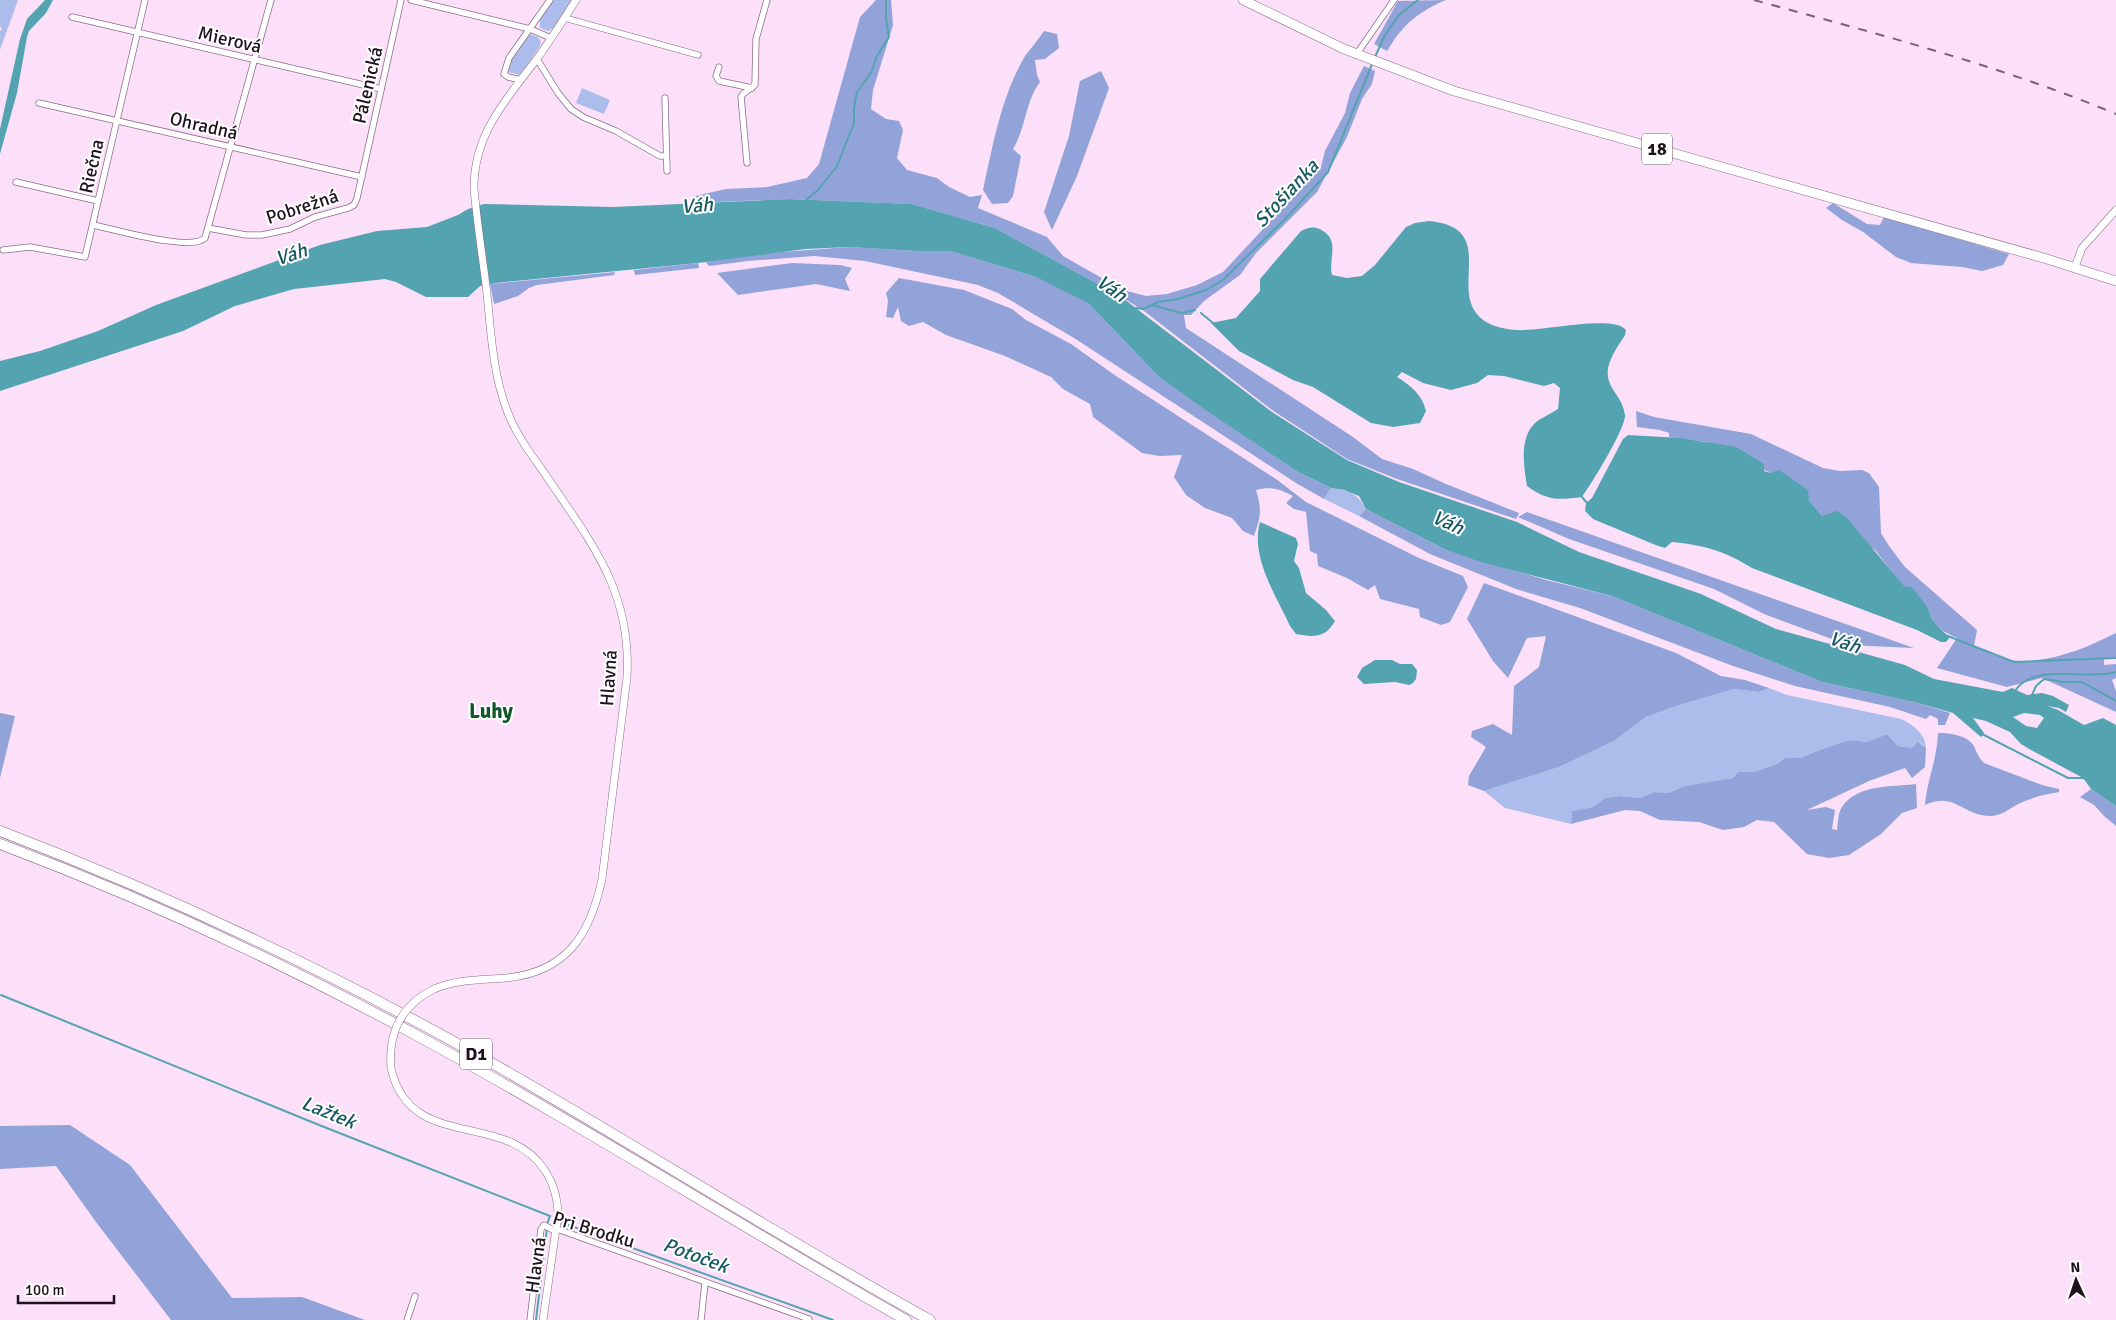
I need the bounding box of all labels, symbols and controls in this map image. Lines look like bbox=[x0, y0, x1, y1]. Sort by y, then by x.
street label: Mierová bbox=[196, 21, 264, 59]
street label: Pálenická bbox=[347, 44, 388, 126]
street label: Ohradná bbox=[167, 106, 240, 145]
road number: 18 bbox=[1642, 134, 1672, 164]
street label: Riečna bbox=[74, 137, 110, 196]
water label: Stošianka bbox=[1249, 154, 1325, 232]
street label: Pobrežná bbox=[263, 184, 342, 230]
water label: Váh bbox=[680, 192, 715, 219]
water label: Váh bbox=[272, 237, 311, 271]
water label: Váh bbox=[1092, 269, 1133, 308]
water label: Váh bbox=[1428, 505, 1468, 541]
water label: Váh bbox=[1826, 625, 1865, 660]
street label: Hlavná bbox=[595, 649, 623, 707]
district label: Luhy bbox=[469, 698, 514, 724]
road number: D1 bbox=[460, 1038, 492, 1070]
water label: Lažtek bbox=[298, 1090, 361, 1135]
street label: Pri Brodku bbox=[550, 1206, 638, 1254]
water label: Potoček bbox=[660, 1232, 734, 1279]
street label: Hlavná bbox=[520, 1236, 552, 1295]
north arrow bbox=[2051, 1255, 2101, 1305]
text: N bbox=[2070, 1259, 2081, 1276]
scale bar bbox=[18, 1272, 114, 1304]
text: 100 m bbox=[25, 1281, 65, 1299]

